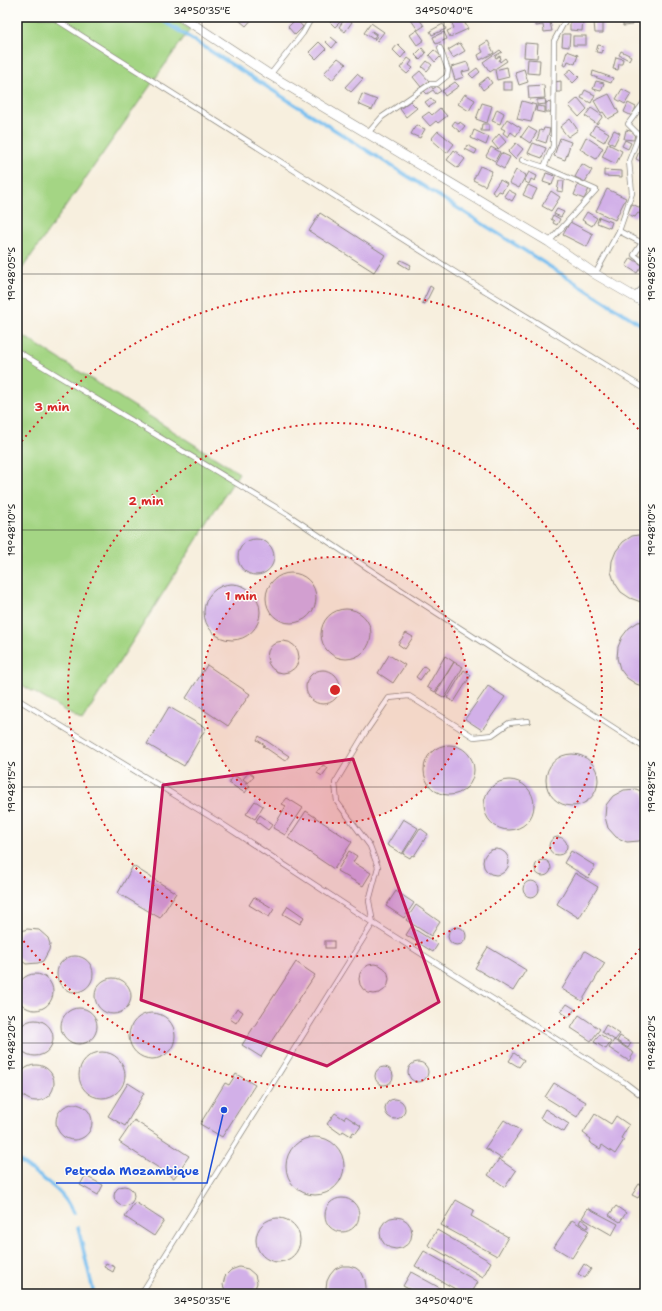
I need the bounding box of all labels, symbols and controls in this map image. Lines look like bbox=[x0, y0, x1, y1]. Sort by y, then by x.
text: 34°50'35"E bbox=[173, 4, 231, 17]
text: 34°50'40"E bbox=[415, 4, 473, 17]
text: 19°48'05"S bbox=[5, 246, 18, 301]
text: 19°48'05"S bbox=[645, 246, 658, 301]
text: 3 min bbox=[35, 399, 70, 415]
text: 2 min bbox=[129, 493, 164, 509]
text: 19°48'10"S bbox=[5, 503, 18, 556]
text: 19°48'10"S bbox=[645, 503, 658, 556]
text: 1 min bbox=[225, 588, 257, 604]
centre of rings bbox=[328, 683, 342, 697]
text: 19°48'15"S bbox=[5, 761, 18, 813]
text: 19°48'15"S bbox=[645, 761, 658, 813]
text: 19°48'20"S bbox=[5, 1015, 18, 1071]
text: 19°48'20"S bbox=[645, 1015, 658, 1071]
callout: Petroda Mozambique bbox=[56, 1159, 207, 1183]
text: Petroda Mozambique bbox=[65, 1163, 199, 1179]
text: 34°50'35"E bbox=[173, 1294, 231, 1307]
text: 34°50'40"E bbox=[415, 1294, 473, 1307]

